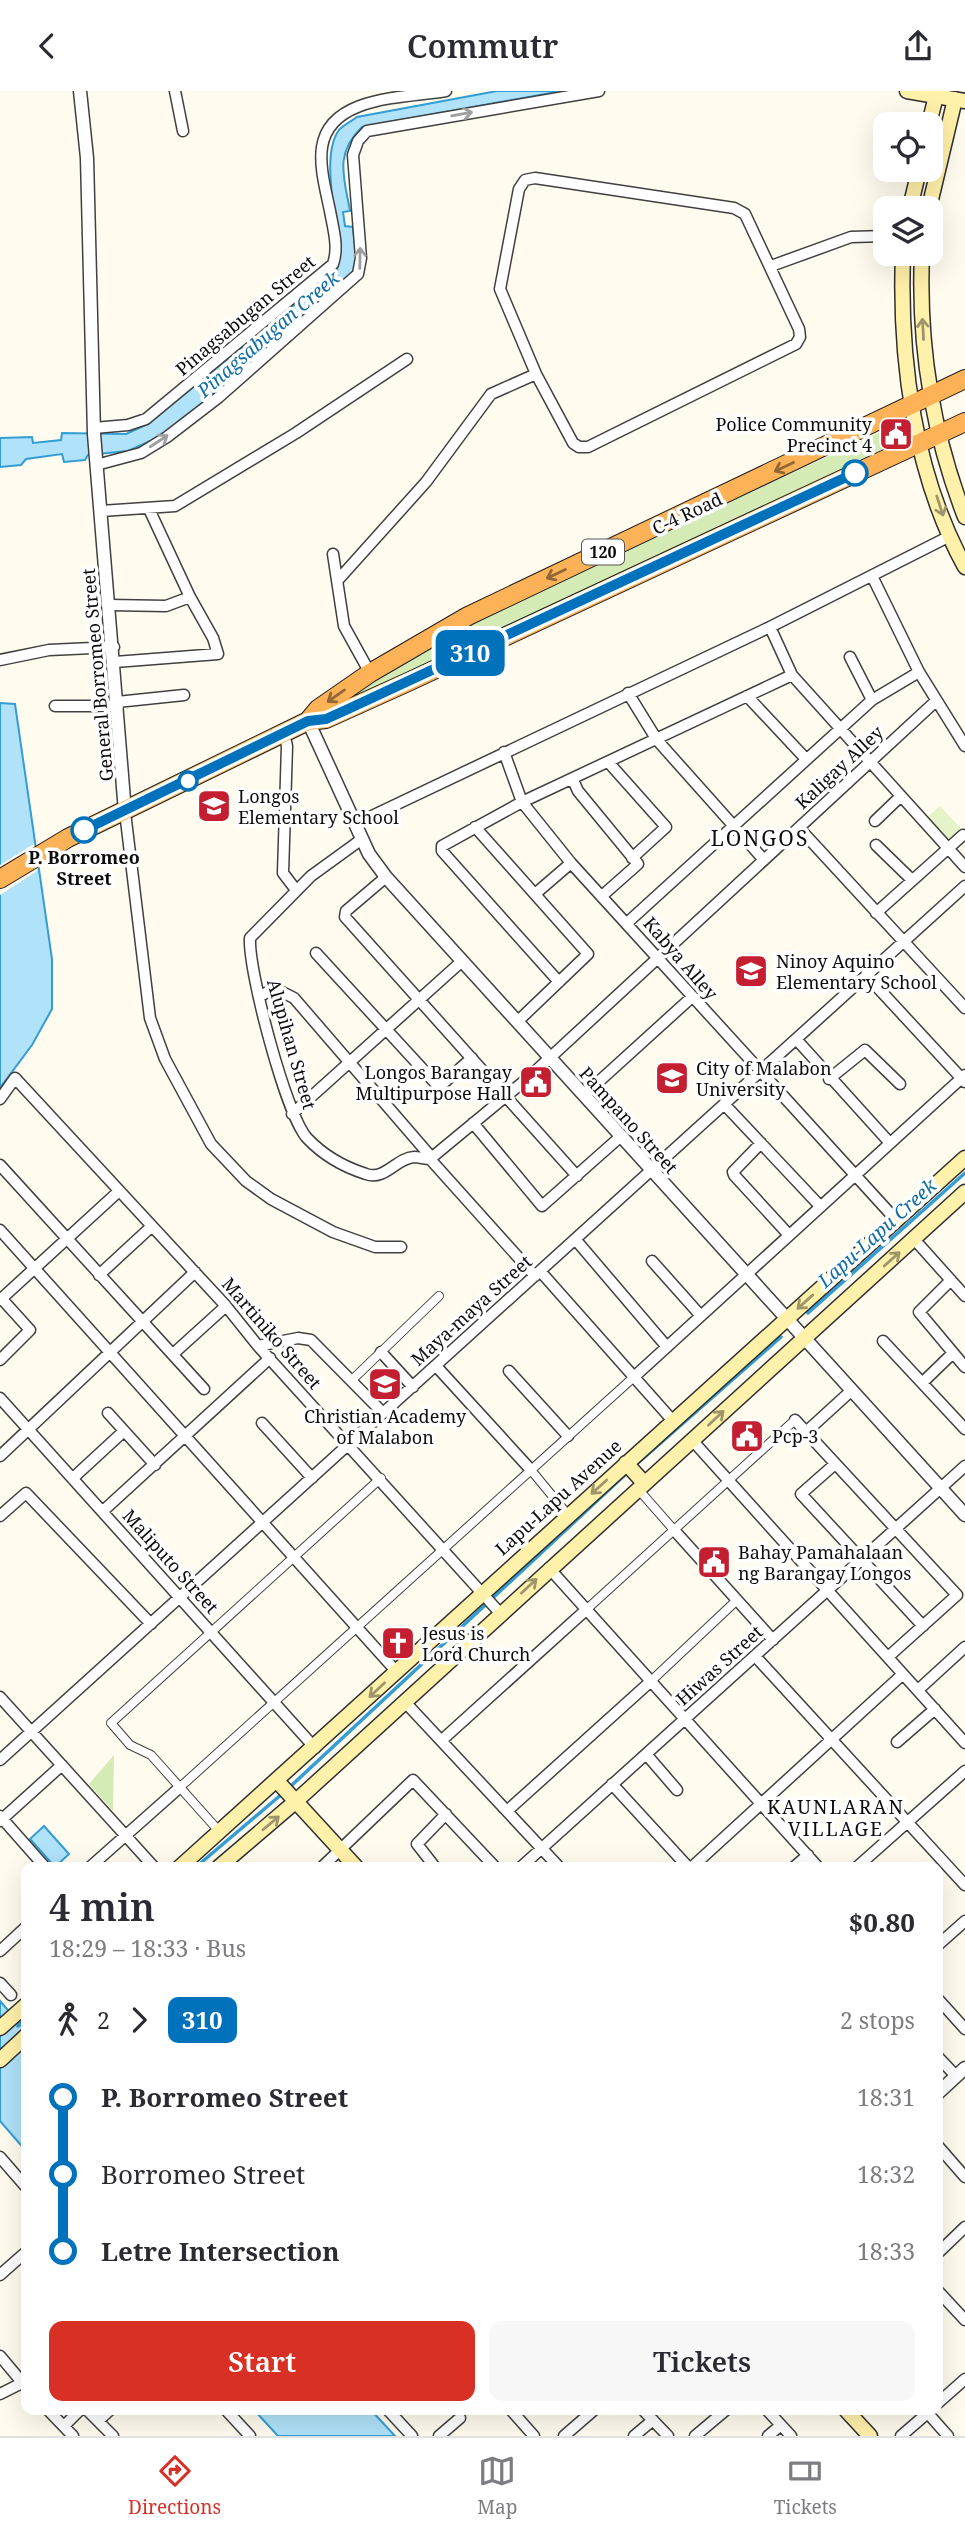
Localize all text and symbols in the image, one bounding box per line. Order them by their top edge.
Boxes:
text: Commutr [407,24,558,67]
icon: back [28,27,66,65]
icon: share [899,27,937,65]
one-way arrow [450,107,473,120]
map controls [873,112,943,266]
button: locate [873,112,943,182]
button: layers [873,196,943,266]
one-way arrow [353,247,367,270]
street label: Pinagsabugan Street [170,250,320,380]
water label: Pinagsabugan Creek [191,264,345,404]
one-way arrow [916,318,929,341]
place label: Police Community Precinct 4 [715,412,873,457]
public building icon: Police Community Precinct 4 [877,415,915,453]
one-way arrow [149,434,169,448]
unlabelled marker [842,460,868,486]
one-way arrow [774,461,795,475]
street label: C-4 Road [648,486,726,540]
one-way arrow [935,495,947,517]
road number: 120 [582,539,624,565]
street label: General Borromeo Street [76,568,118,782]
one-way arrow [546,568,567,582]
line badge: 310 [430,630,510,676]
text: 310 [450,636,490,669]
one-way arrow [327,689,346,703]
street label: Kaligay Alley [790,719,889,814]
unlabelled marker [178,771,198,791]
place label: Longos Elementary School [238,784,399,829]
school or university icon: Longos Elementary School [195,787,233,825]
marker: P. Borromeo Street [71,817,97,843]
district label: LONGOS [711,824,809,852]
place label: P. Borromeo Street [28,845,140,890]
street label: Kabya Alley [638,912,724,1005]
place label: Ninoy Aquino Elementary School [776,949,937,994]
school or university icon: Ninoy Aquino Elementary School [732,952,770,990]
street label: Alupihan Street [262,976,322,1112]
place label: City of Malabon University [696,1056,832,1101]
school or university icon: City of Malabon University [653,1059,691,1097]
place label: Longos Barangay Multipurpose Hall [356,1060,513,1105]
street label: Pampano Street [575,1061,683,1179]
public building icon: Longos Barangay Multipurpose Hall [517,1063,555,1101]
water label: Lapu-Lapu Creek [811,1172,943,1294]
street label: Maya-maya Street [406,1249,536,1371]
one-way arrow [883,1250,900,1267]
street label: Martiniko Street [217,1272,327,1394]
one-way arrow [796,1294,814,1310]
school or university icon: Christian Academy of Malabon [366,1365,404,1403]
place label: Christian Academy of Malabon [304,1404,467,1449]
one-way arrow [707,1410,725,1426]
public building icon: Pcp-3 [728,1417,766,1455]
place label: Pcp-3 [772,1424,818,1448]
street label: Lapu-Lapu Avenue [490,1434,626,1560]
one-way arrow [591,1478,608,1495]
street label: Maliputo Street [118,1504,224,1618]
place label: Bahay Pamahalaan ng Barangay Longos [738,1540,911,1585]
public building icon: Bahay Pamahalaan ng Barangay Longos [695,1543,733,1581]
one-way arrow [520,1578,537,1595]
street label: Hiwas Street [671,1620,767,1710]
place label: Jesus is Lord Church [421,1621,531,1666]
church icon: Jesus is Lord Church [379,1624,417,1662]
one-way arrow [369,1681,386,1698]
district label: KAUNLARAN VILLAGE [767,1794,905,1842]
one-way arrow [261,1815,279,1831]
text: 4 min [49,1880,155,1932]
text: $0.80 [849,1904,915,1940]
text: 18:29 – 18:33 · Bus [49,1932,246,1964]
icon: walk [49,2001,87,2039]
icon: forward [120,2001,158,2039]
text: 310 [182,2003,223,2036]
text: 2 [97,2004,110,2036]
text: 2 stops [840,2004,915,2036]
text: P. Borromeo Street [101,2079,348,2115]
text: 18:31 [857,2081,915,2113]
text: Borromeo Street [101,2156,305,2192]
text: 18:32 [857,2158,915,2190]
text: Letre Intersection [101,2233,339,2269]
text: 18:33 [857,2235,915,2267]
button: Start [49,2321,475,2401]
button: Tickets [489,2321,915,2401]
tab: Directions [128,2452,221,2520]
tab: Map [477,2452,517,2520]
tab: Tickets [774,2452,837,2520]

